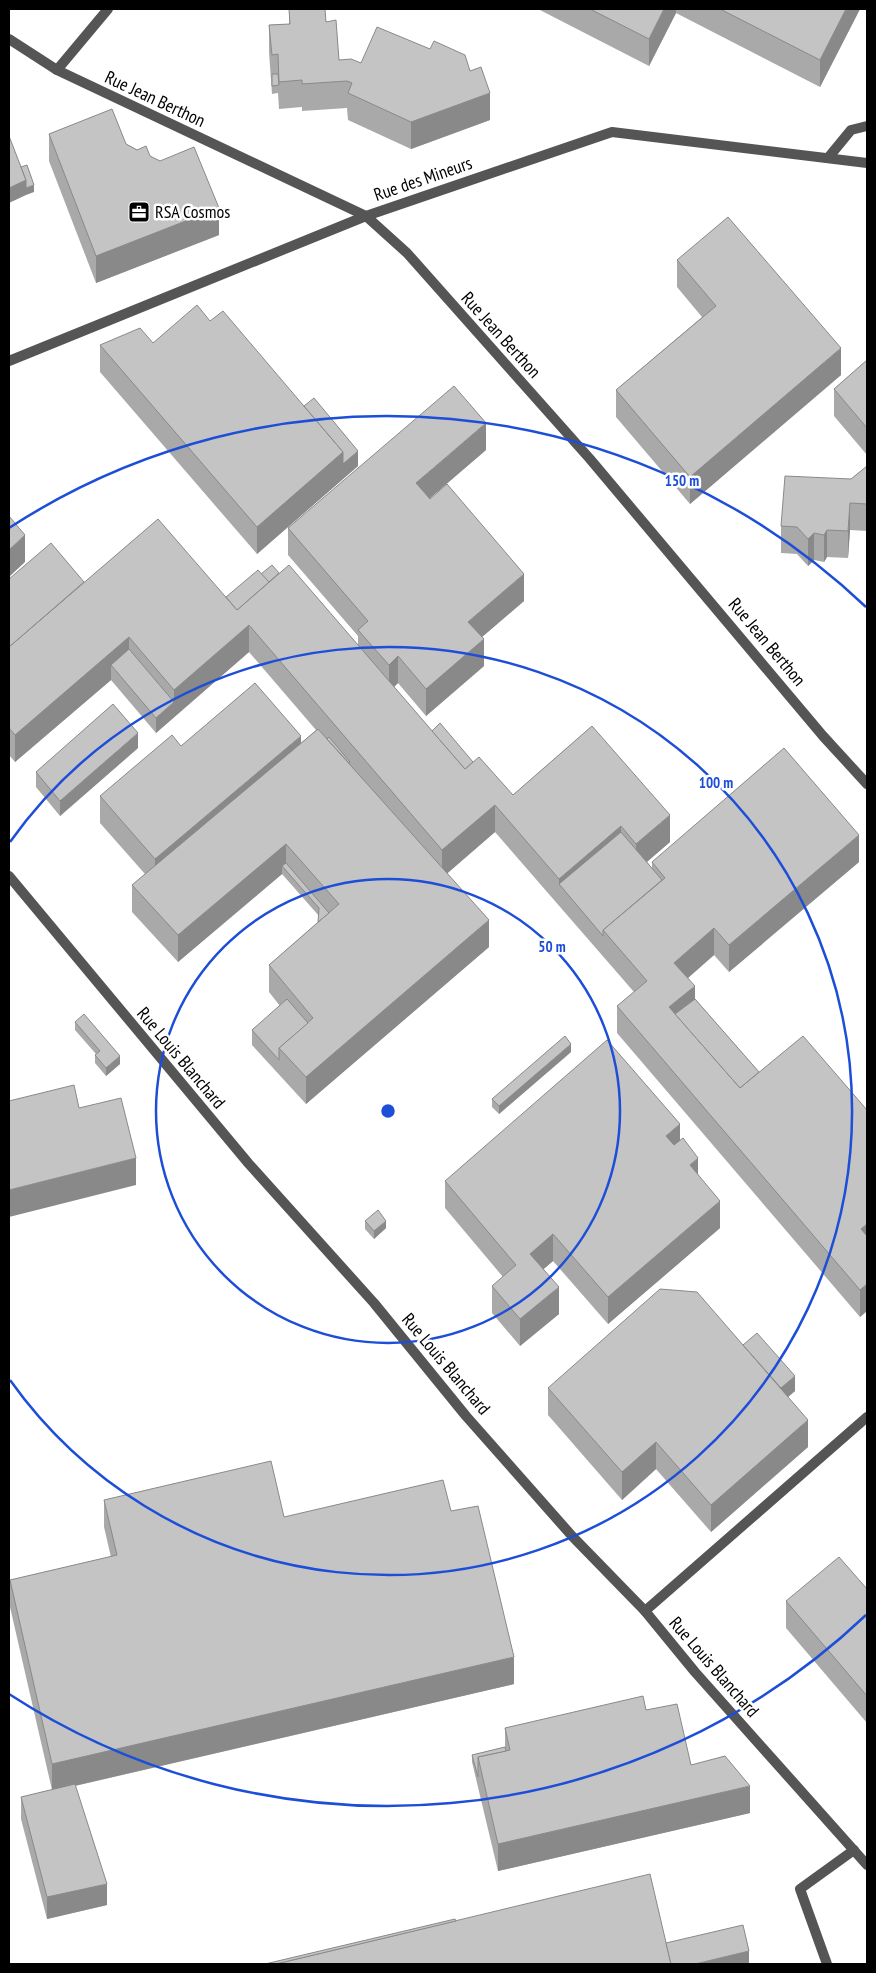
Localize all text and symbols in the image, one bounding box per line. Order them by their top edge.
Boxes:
street label: Rue Jean Berthon [101,65,209,132]
street label: Rue des Mineurs [371,151,475,206]
office icon: RSA Cosmos [127,200,151,224]
place label: RSA Cosmos [155,200,230,223]
street label: Rue Jean Berthon [457,287,546,383]
text: 150 m [665,471,699,490]
street label: Rue Jean Berthon [724,593,811,691]
text: 100 m [699,773,733,792]
text: 50 m [538,937,566,956]
street label: Rue Louis Blanchard [132,1002,231,1113]
centre of rings [379,1102,397,1120]
street label: Rue Louis Blanchard [397,1308,496,1419]
street label: Rue Louis Blanchard [664,1612,764,1722]

